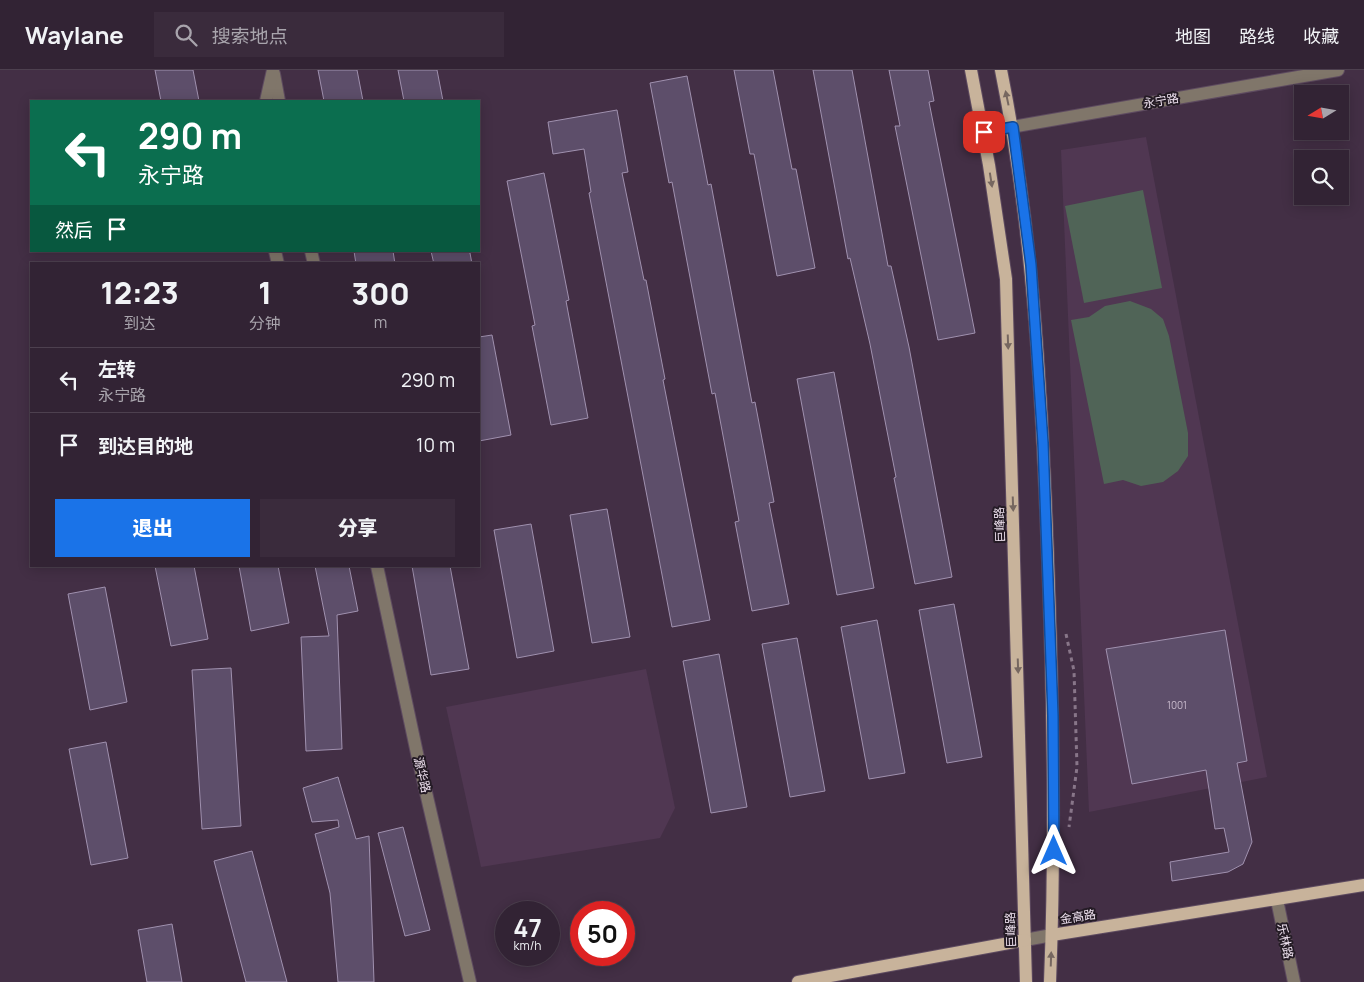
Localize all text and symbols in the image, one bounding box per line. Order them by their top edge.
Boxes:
search box [154,12,504,57]
text: Waylane [25,18,124,51]
icon: search [172,21,200,49]
text: 搜索地点 [212,23,288,49]
text: 地图 [1175,24,1211,48]
text: 路线 [1239,24,1275,48]
text: 收藏 [1303,24,1339,48]
north arrow [1294,85,1349,140]
map controls [1294,85,1349,205]
street label: 永宁路 [1142,89,1180,112]
one-way arrow [1003,91,1011,106]
pin [963,111,1005,153]
text: 290 m [138,112,242,160]
icon: arrive [970,118,998,146]
icon: left [55,120,120,185]
button: search [1294,150,1349,205]
text: 永宁路 [138,160,204,190]
one-way arrow [988,173,996,189]
icon: arrive [103,215,131,243]
text: 然后 [55,217,93,243]
text: 12:23 [100,272,179,313]
text: 1 [258,272,272,313]
text: 300 [351,273,410,314]
text: m [374,311,387,333]
text: 到达 [124,312,156,334]
text: 分钟 [249,312,281,334]
one-way arrow [1004,334,1012,350]
text: 左转 [98,356,136,382]
icon: left [55,366,83,394]
text: 290 m [401,367,455,393]
text: 永宁路 [98,384,146,406]
icon: arrive [55,431,83,459]
text: 10 m [416,432,455,458]
text: 到达目的地 [98,433,193,459]
one-way arrow [1009,496,1017,512]
button: 退出 [55,499,250,557]
button: 分享 [260,499,455,557]
street label: 巨峰路 [990,507,1009,543]
one-way arrow [1014,659,1022,675]
house number: 1001 [1167,698,1187,712]
street label: 源华路 [410,755,435,794]
position arrow [1027,824,1079,876]
speed limit sign: 50 [570,901,635,966]
street label: 金高路 [1059,905,1097,928]
text: 47 [513,910,542,945]
street label: 巨峰路 [1001,912,1020,948]
street label: 乐林路 [1273,922,1298,960]
text: km/h [514,937,541,954]
one-way arrow [1048,950,1056,966]

